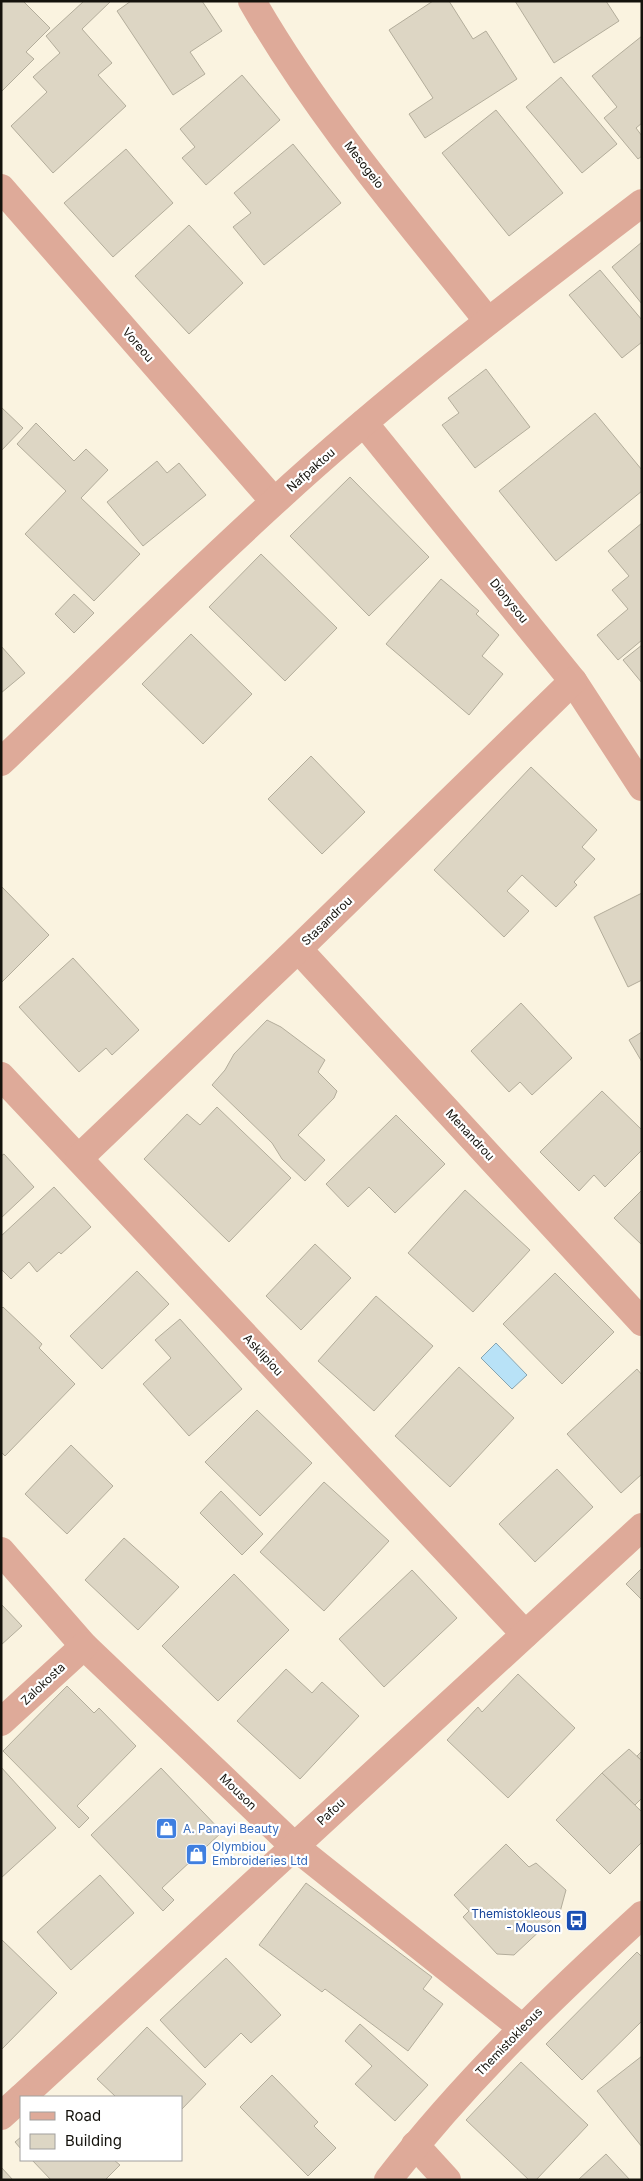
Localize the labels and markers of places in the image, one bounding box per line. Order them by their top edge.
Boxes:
shop icon: A. Panayi Beauty [155,1817,179,1841]
place label: A. Panayi Beauty [183,1821,279,1836]
place label: Olymbiou Embroideries Ltd [212,1839,308,1868]
shop icon: Olymbiou Embroideries Ltd [184,1842,208,1866]
place label: Themistokleous - Mouson [471,1906,561,1935]
bus stop icon: Themistokleous - Mouson [565,1909,589,1933]

